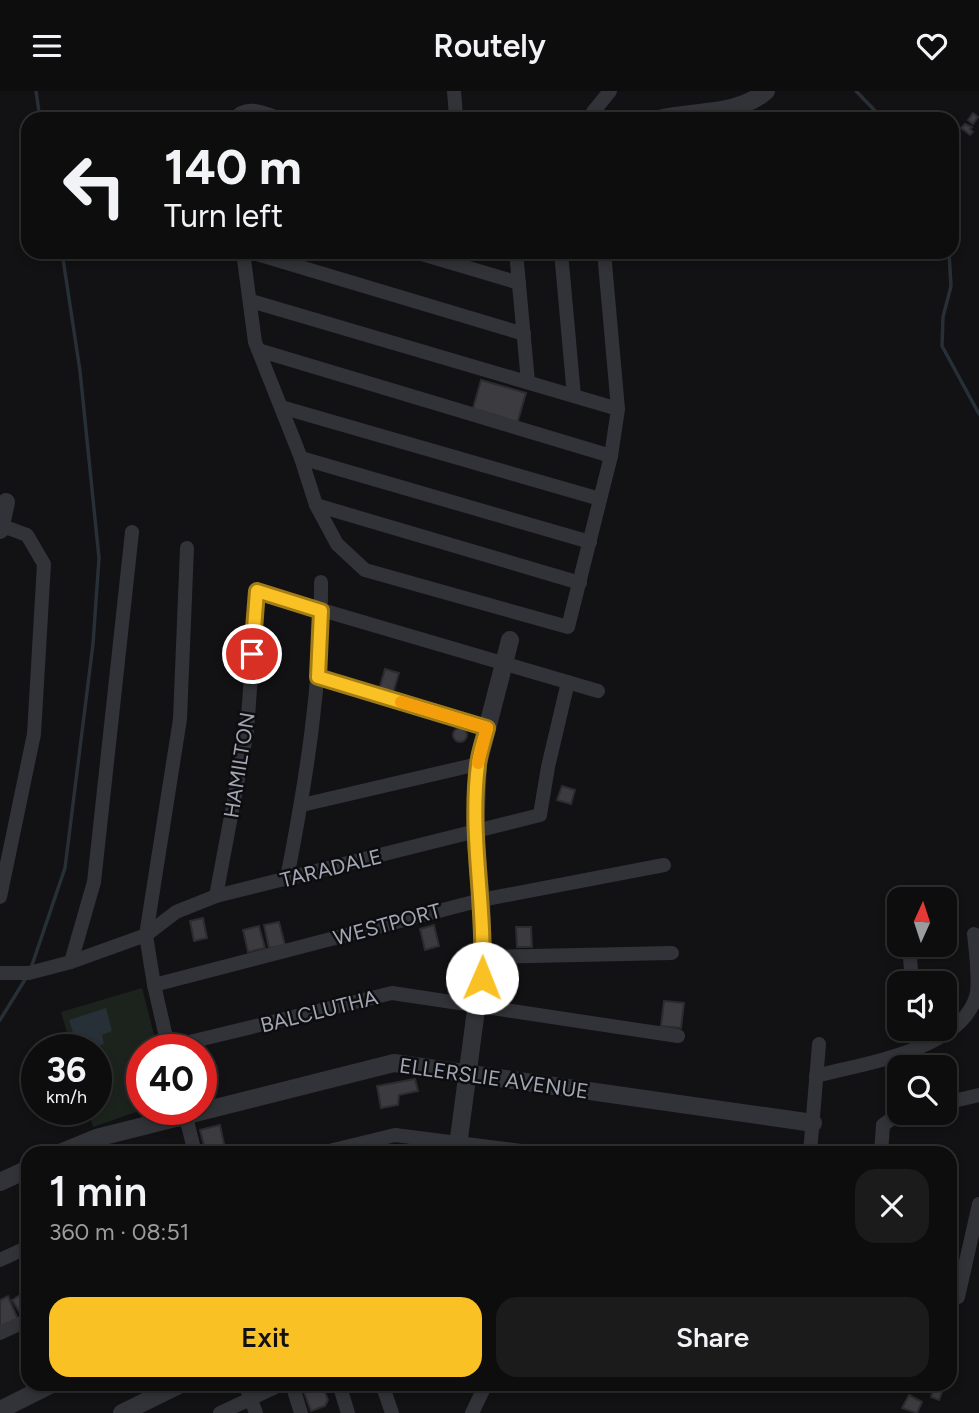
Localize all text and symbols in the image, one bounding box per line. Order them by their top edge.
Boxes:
icon: menu [28,27,66,65]
text: Routely [433,27,546,65]
icon: heart [913,27,951,65]
text: 140 m [164,137,302,196]
icon: left [49,140,140,231]
text: Turn left [164,197,283,235]
pin [222,624,282,684]
icon: arrive [233,635,271,673]
street label: HAMILTON [218,710,260,820]
street label: TARADALE [278,843,384,893]
north arrow [887,887,957,957]
map controls [887,887,957,1125]
street label: WESTPORT [331,898,444,950]
position arrow [445,941,519,1015]
button: sound [887,971,957,1041]
street label: BALCLUTHA [258,984,380,1038]
speed limit sign: 40 [126,1034,217,1125]
text: 36 [47,1049,86,1091]
street label: ELLERSLIE AVENUE [398,1052,590,1104]
button: search [887,1055,957,1125]
text: km/h [46,1086,87,1108]
text: 1 min [49,1166,147,1217]
button: close [855,1169,929,1243]
text: 360 m · 08:51 [49,1218,189,1246]
button: Exit [49,1297,482,1377]
button: Share [496,1297,929,1377]

